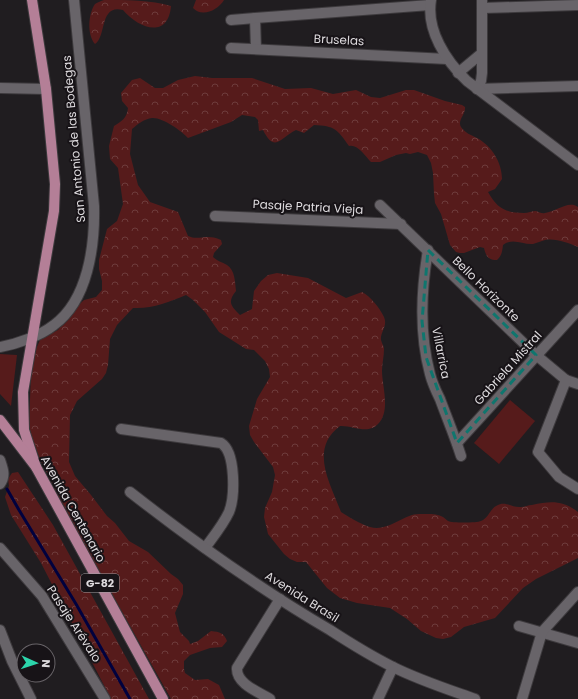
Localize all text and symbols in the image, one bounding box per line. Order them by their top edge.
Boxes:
street label: Bruselas [313,30,365,49]
street label: San Antonio de las Bodegas [58,55,89,223]
street label: Pasaje Patria Vieja [252,195,364,218]
street label: Bello Horizonte [449,252,524,325]
street label: Villarrica [428,326,455,380]
street label: Gabriela Mistral [470,327,545,408]
street label: Avenida Centenario [37,452,110,565]
street label: Avenida Brasil [262,567,343,626]
road number: G-82 [81,574,119,592]
street label: Pasaje Arévalo [43,582,106,666]
north arrow [16,643,56,683]
text: N [38,659,54,668]

